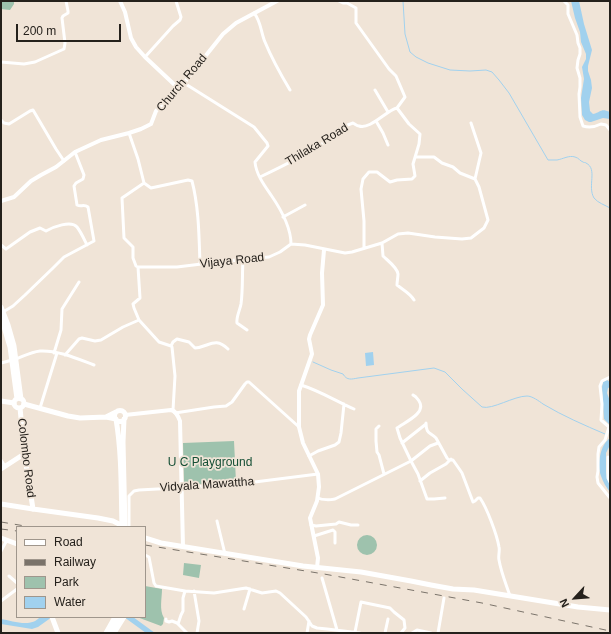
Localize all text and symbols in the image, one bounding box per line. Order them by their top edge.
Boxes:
scale bar [18,16,123,42]
text: 200 m [23,24,56,38]
street label: Church Road [154,51,210,115]
street label: Thilaka Road [283,121,351,169]
street label: Vijaya Road [199,250,265,272]
street label: Colombo Road [14,417,38,499]
park label: U C Playground [168,456,252,470]
street label: Vidyala Mawattha [159,475,255,495]
legend [16,526,146,618]
text: Road [54,535,83,549]
text: Railway [54,555,96,569]
text: Park [54,575,79,589]
north arrow [555,578,595,618]
text: Water [54,595,86,609]
text: N [557,597,571,609]

